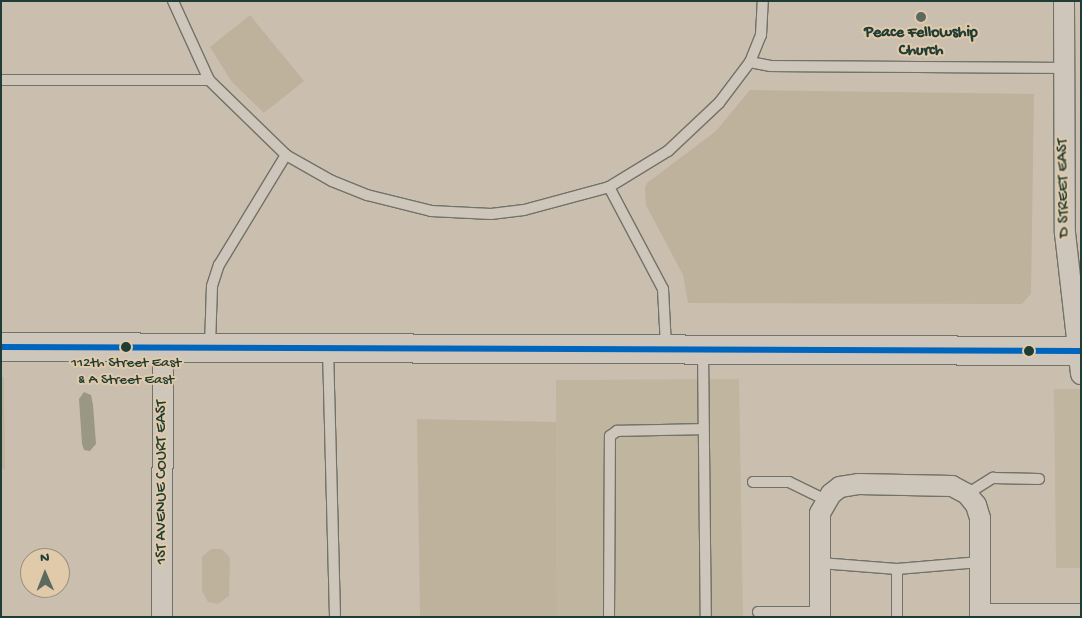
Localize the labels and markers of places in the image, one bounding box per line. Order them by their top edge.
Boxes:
marker: Peace Fellowship Church [915,11,927,23]
place label: Peace Fellowship Church [864,24,978,62]
marker: 112th Street East & A Street East [121,342,131,352]
unlabelled marker [1024,346,1034,356]
place label: 112th Street East & A Street East [71,354,181,389]

